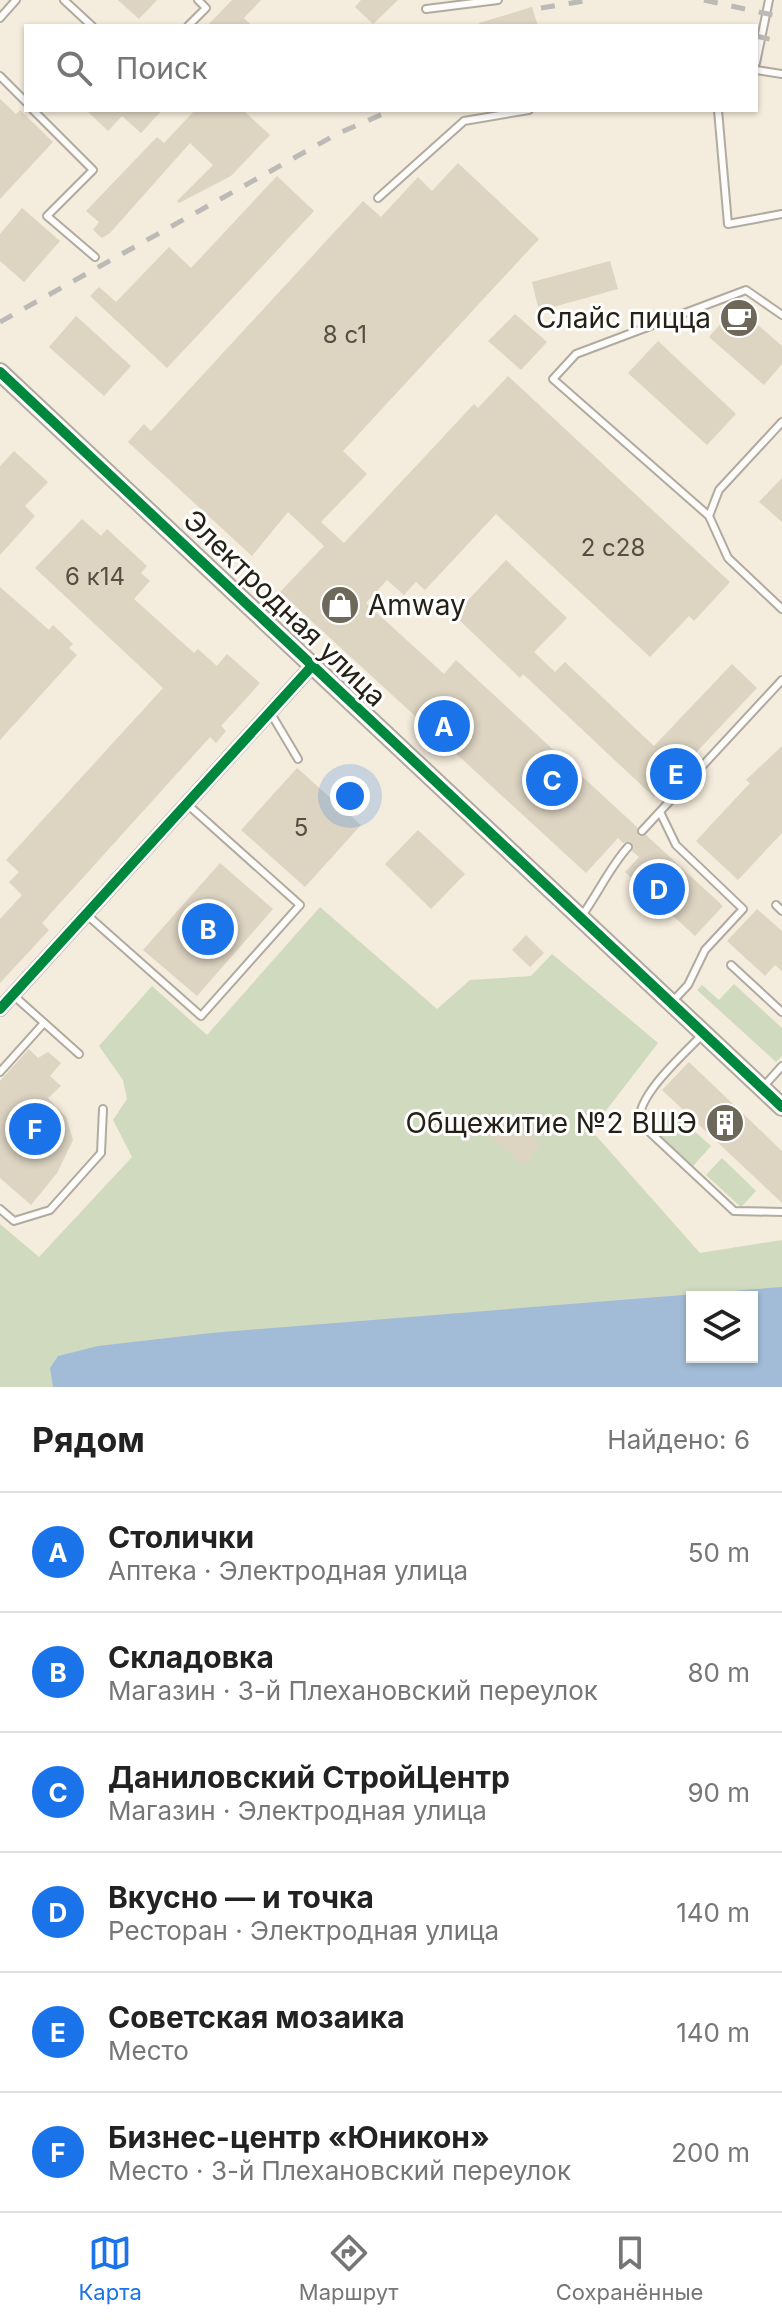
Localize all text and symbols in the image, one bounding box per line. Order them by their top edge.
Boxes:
search box [24,24,758,112]
icon: search [52,46,96,90]
text: Поиск [116,50,207,86]
cafe icon: Слайс пицца [718,297,760,339]
place label: Слайс пицца [536,301,711,335]
house number: 8 с1 [323,320,367,349]
street label: Электродная улица [177,503,393,713]
house number: 2 с28 [581,533,645,562]
house number: 6 к14 [65,562,125,591]
shop icon: Amway [319,584,361,626]
place label: Amway [368,588,466,622]
pin: A [418,696,470,756]
pin: E [650,744,702,804]
pin: C [526,750,578,810]
your location [330,776,370,816]
house number: 5 [294,813,308,842]
pin: D [633,859,685,919]
pin: B [182,899,234,959]
pin: F [9,1099,61,1159]
building icon: Общежитие №2 ВШЭ [704,1102,746,1144]
place label: Общежитие №2 ВШЭ [406,1106,697,1140]
map controls [686,1291,758,1363]
button: layers [686,1291,758,1363]
text: Рядом [32,1419,145,1460]
text: Найдено: 6 [607,1424,750,1455]
text: Столички [108,1519,254,1555]
text: A [48,1537,68,1568]
text: 50 m [688,1537,750,1568]
text: Аптека · Электродная улица [108,1555,468,1586]
text: Складовка [108,1639,274,1675]
text: B [49,1657,67,1688]
text: 80 m [687,1657,750,1688]
text: Магазин · 3-й Плехановский переулок [108,1675,598,1706]
text: Даниловский СтройЦентр [108,1759,510,1795]
text: C [48,1777,68,1808]
text: 90 m [687,1777,750,1808]
text: Магазин · Электродная улица [108,1795,487,1826]
text: Вкусно — и точка [108,1879,374,1915]
text: D [49,1897,67,1928]
text: 140 m [676,1897,750,1928]
text: Ресторан · Электродная улица [108,1915,499,1946]
text: Советская мозаика [108,1999,405,2035]
text: E [50,2017,66,2048]
text: 140 m [676,2017,750,2048]
text: Место [108,2035,189,2066]
text: Бизнес-центр «Юникон» [108,2119,490,2155]
text: F [50,2137,66,2168]
text: 200 m [671,2137,750,2168]
text: Место · 3-й Плехановский переулок [108,2155,571,2186]
tab: Карта [79,2231,142,2305]
tab: Маршрут [299,2231,399,2305]
tab: Сохранённые [556,2231,703,2305]

